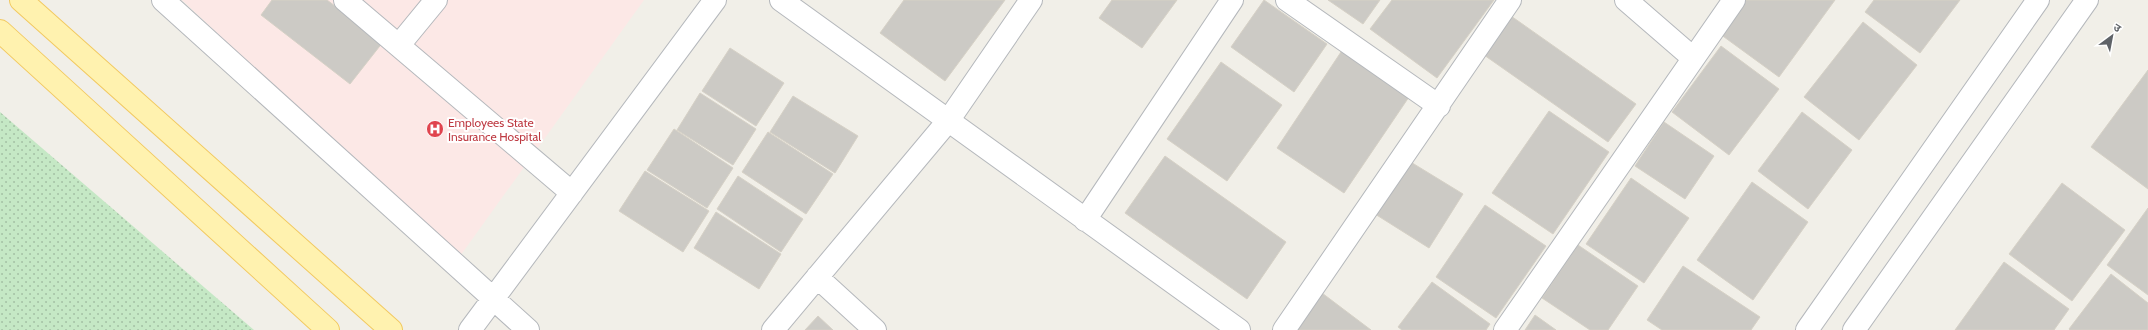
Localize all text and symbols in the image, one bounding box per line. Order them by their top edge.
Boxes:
north arrow [2092,16,2132,56]
text: उ [2111,20,2124,35]
place label: Employees State Insurance Hospital [448,115,541,144]
hospital icon: Employees State Insurance Hospital [425,119,445,139]

